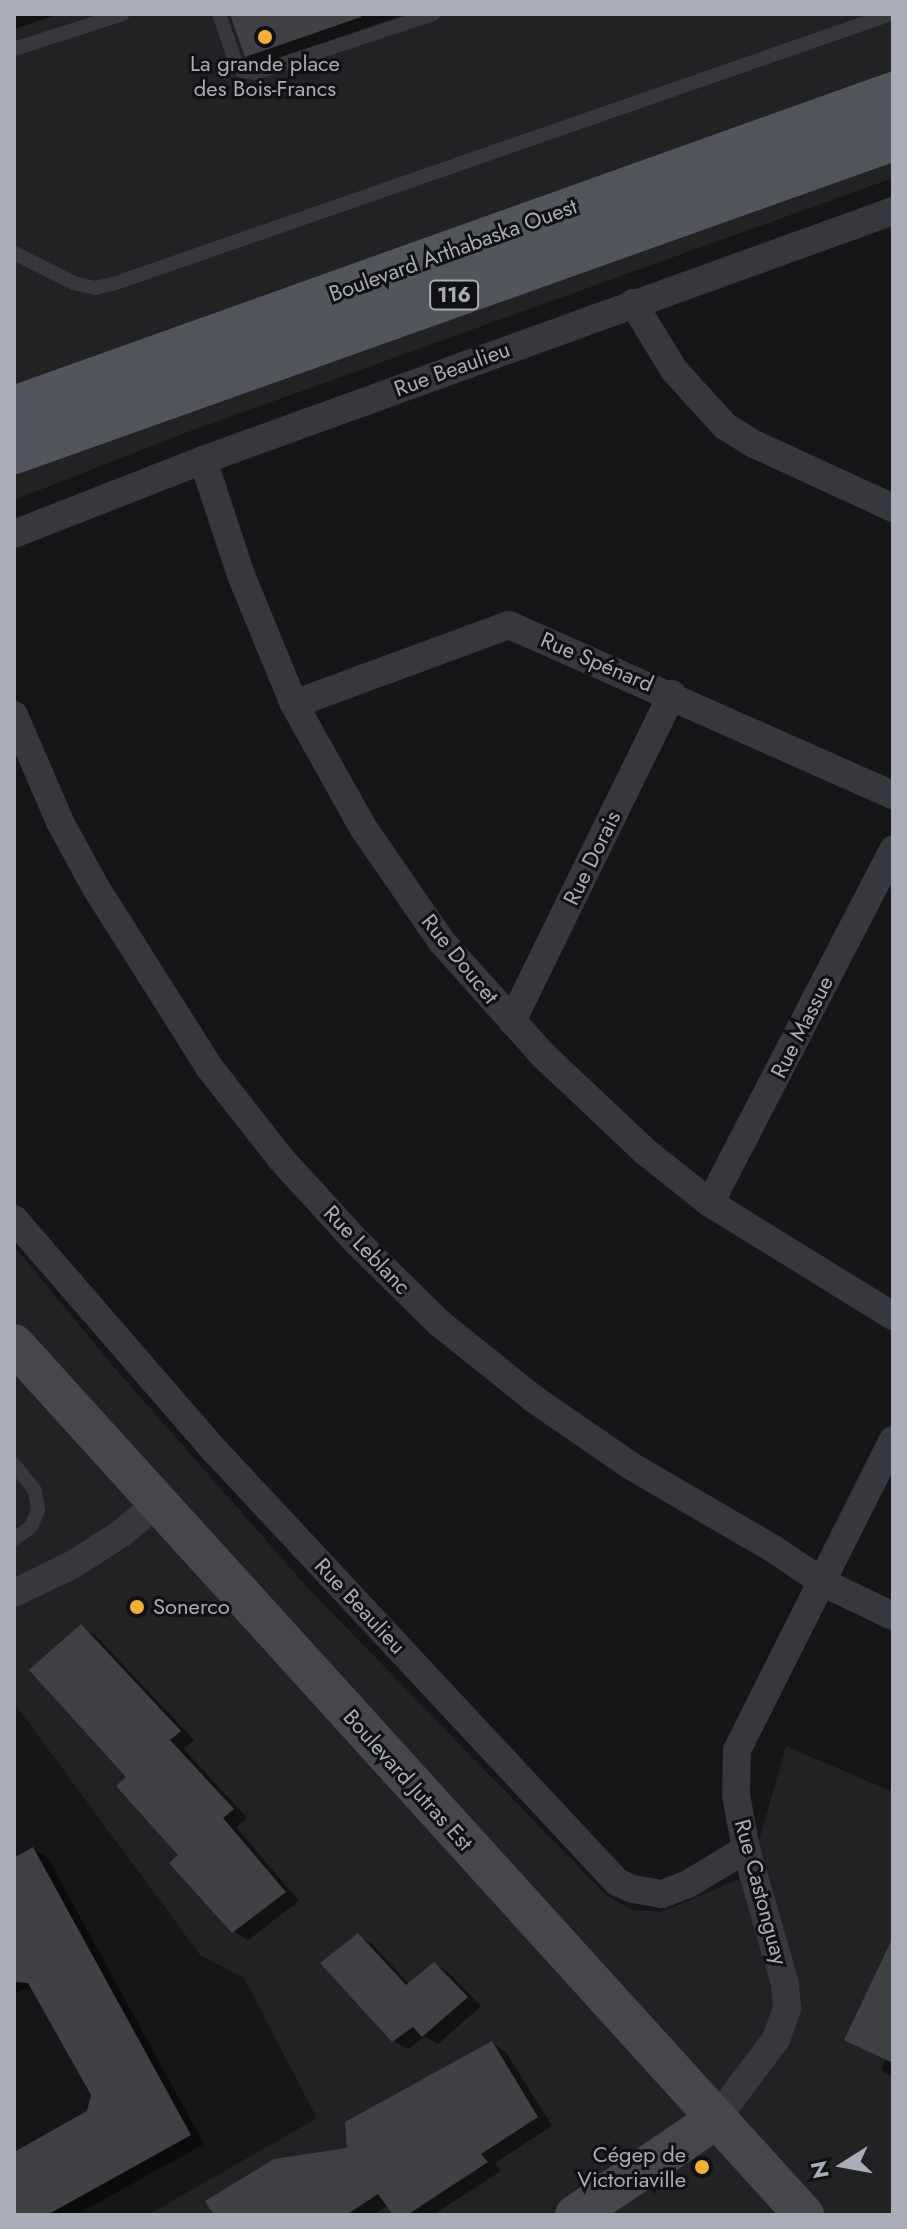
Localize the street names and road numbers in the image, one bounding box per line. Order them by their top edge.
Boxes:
street label: Boulevard Arthabaska Ouest [326,193,580,307]
road number: 116 [428,279,480,311]
street label: Rue Beaulieu [391,336,513,402]
street label: Rue Spénard [537,626,657,698]
street label: Rue Dorais [558,807,626,909]
street label: Rue Doucet [416,909,504,1009]
street label: Rue Massue [765,972,839,1082]
street label: Rue Leblanc [318,1200,416,1300]
street label: Rue Beaulieu [309,1553,411,1659]
street label: Boulevard Jutras Est [338,1704,478,1856]
street label: Rue Castonguay [729,1816,793,1968]

